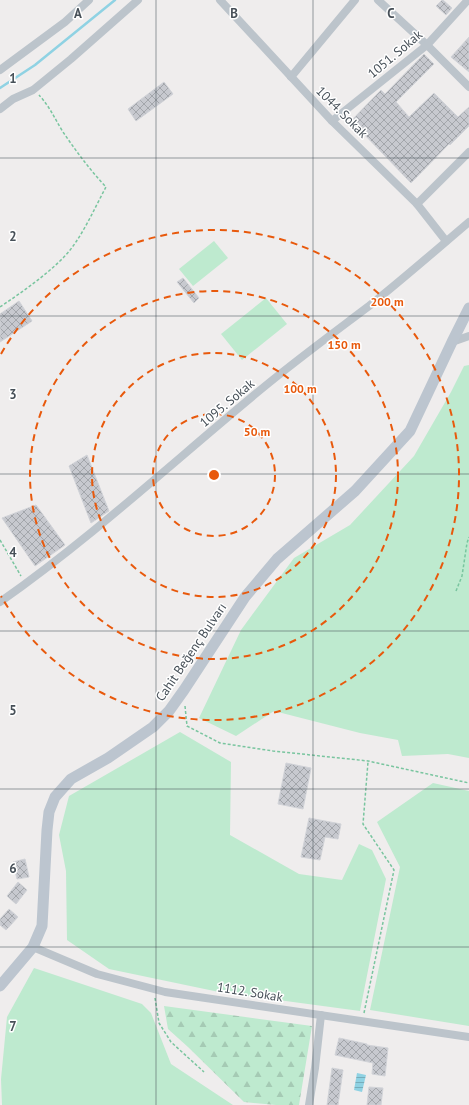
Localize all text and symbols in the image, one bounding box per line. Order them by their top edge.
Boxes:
text: A [74,5,82,22]
text: B [230,5,238,22]
text: C [387,5,395,22]
street label: 1051. Sokak [364,26,426,82]
text: 1 [9,70,17,87]
street label: 1044. Sokak [313,83,372,142]
text: 2 [9,228,17,245]
text: 200 m [370,294,404,309]
text: 150 m [327,337,361,352]
street label: 1095. Sokak [196,375,258,431]
text: 100 m [283,381,317,396]
text: 3 [9,386,17,403]
text: 50 m [244,424,270,439]
centre of rings [207,468,221,482]
text: 4 [9,544,17,561]
street label: Cahit Beğenç Bulvarı [152,600,230,704]
text: 5 [9,702,17,719]
text: 6 [9,860,17,877]
street label: 1112. Sokak [216,978,285,1006]
text: 7 [9,1018,17,1035]

